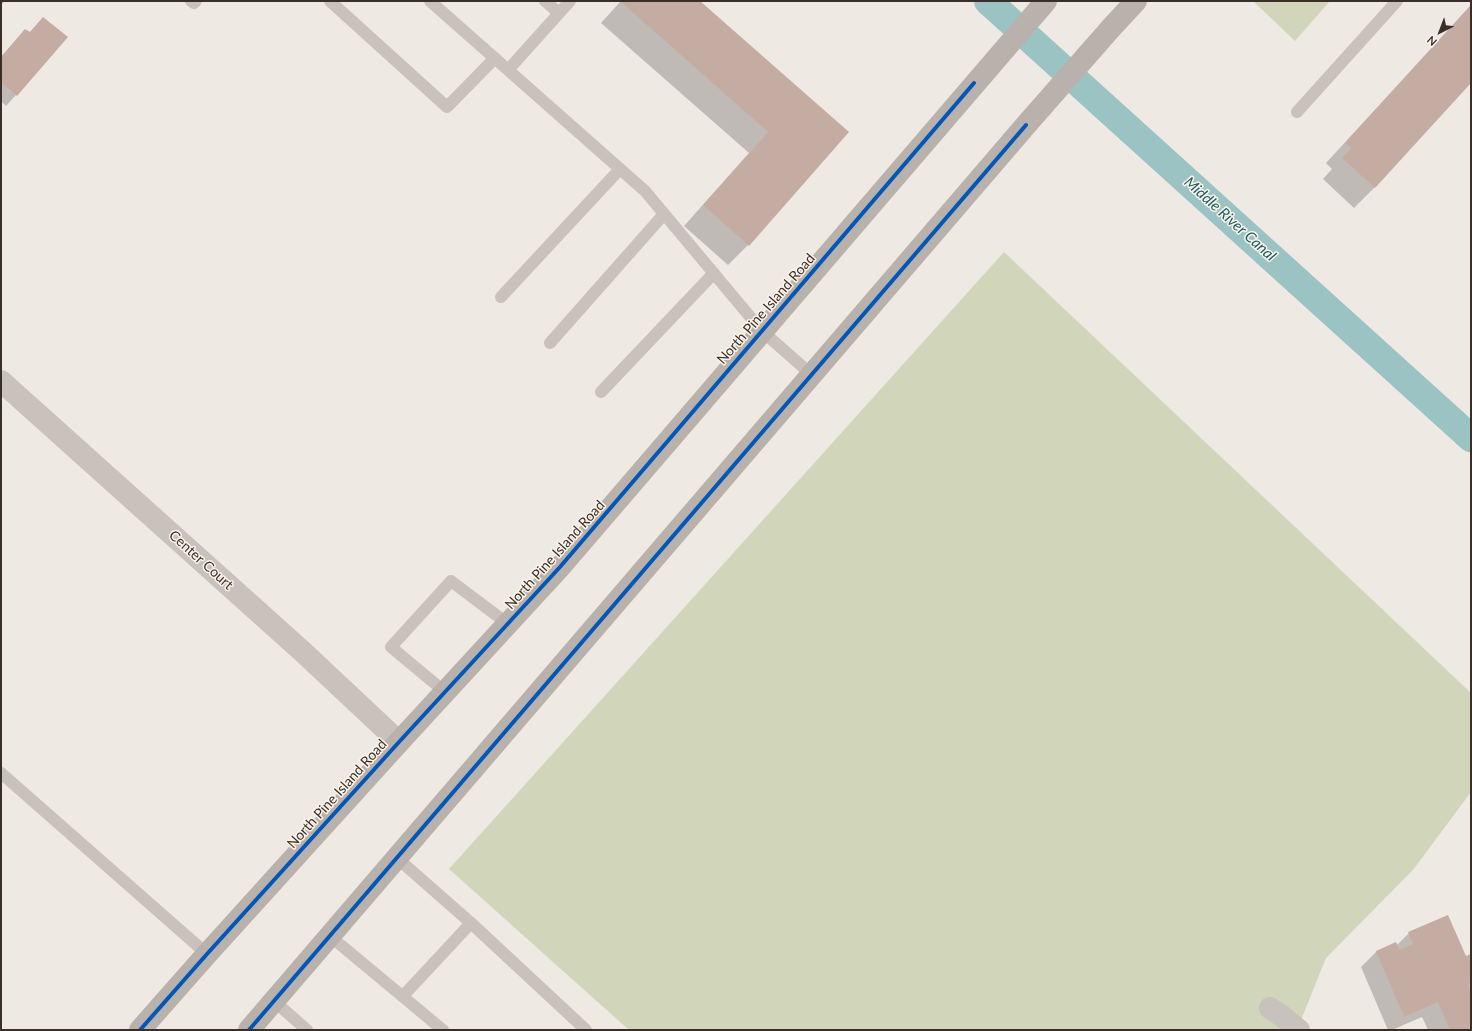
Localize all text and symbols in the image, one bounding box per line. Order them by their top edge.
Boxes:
north arrow [1420,12,1460,52]
text: N [1424,34,1439,49]
water label: Middle River Canal [1180,173,1280,265]
street label: North Pine Island Road [713,250,819,368]
street label: North Pine Island Road [502,497,608,613]
street label: Center Court [165,527,237,593]
street label: North Pine Island Road [284,736,390,852]

